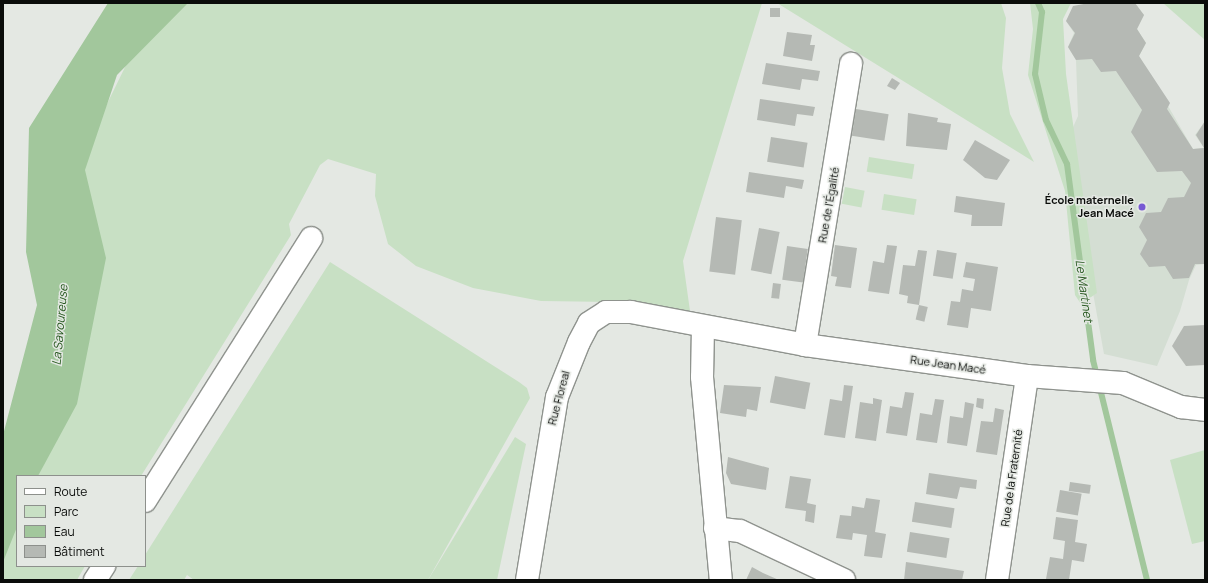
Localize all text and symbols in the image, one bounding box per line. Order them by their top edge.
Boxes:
street label: Rue de l'Égalité [816,166,842,244]
place label: École maternelle Jean Macé [1045,194,1134,220]
marker: École maternelle Jean Macé [1137,202,1147,212]
water label: Le Martinet [1072,259,1096,323]
water label: La Savoureuse [49,284,71,366]
street label: Rue Jean Macé [909,353,987,377]
street label: Rue Floreal [545,369,573,427]
street label: Rue de la Fraternité [999,429,1025,527]
legend [16,475,146,567]
text: Route [54,483,87,500]
text: Parc [54,503,78,520]
text: Eau [54,523,75,540]
text: Bâtiment [54,543,105,560]

